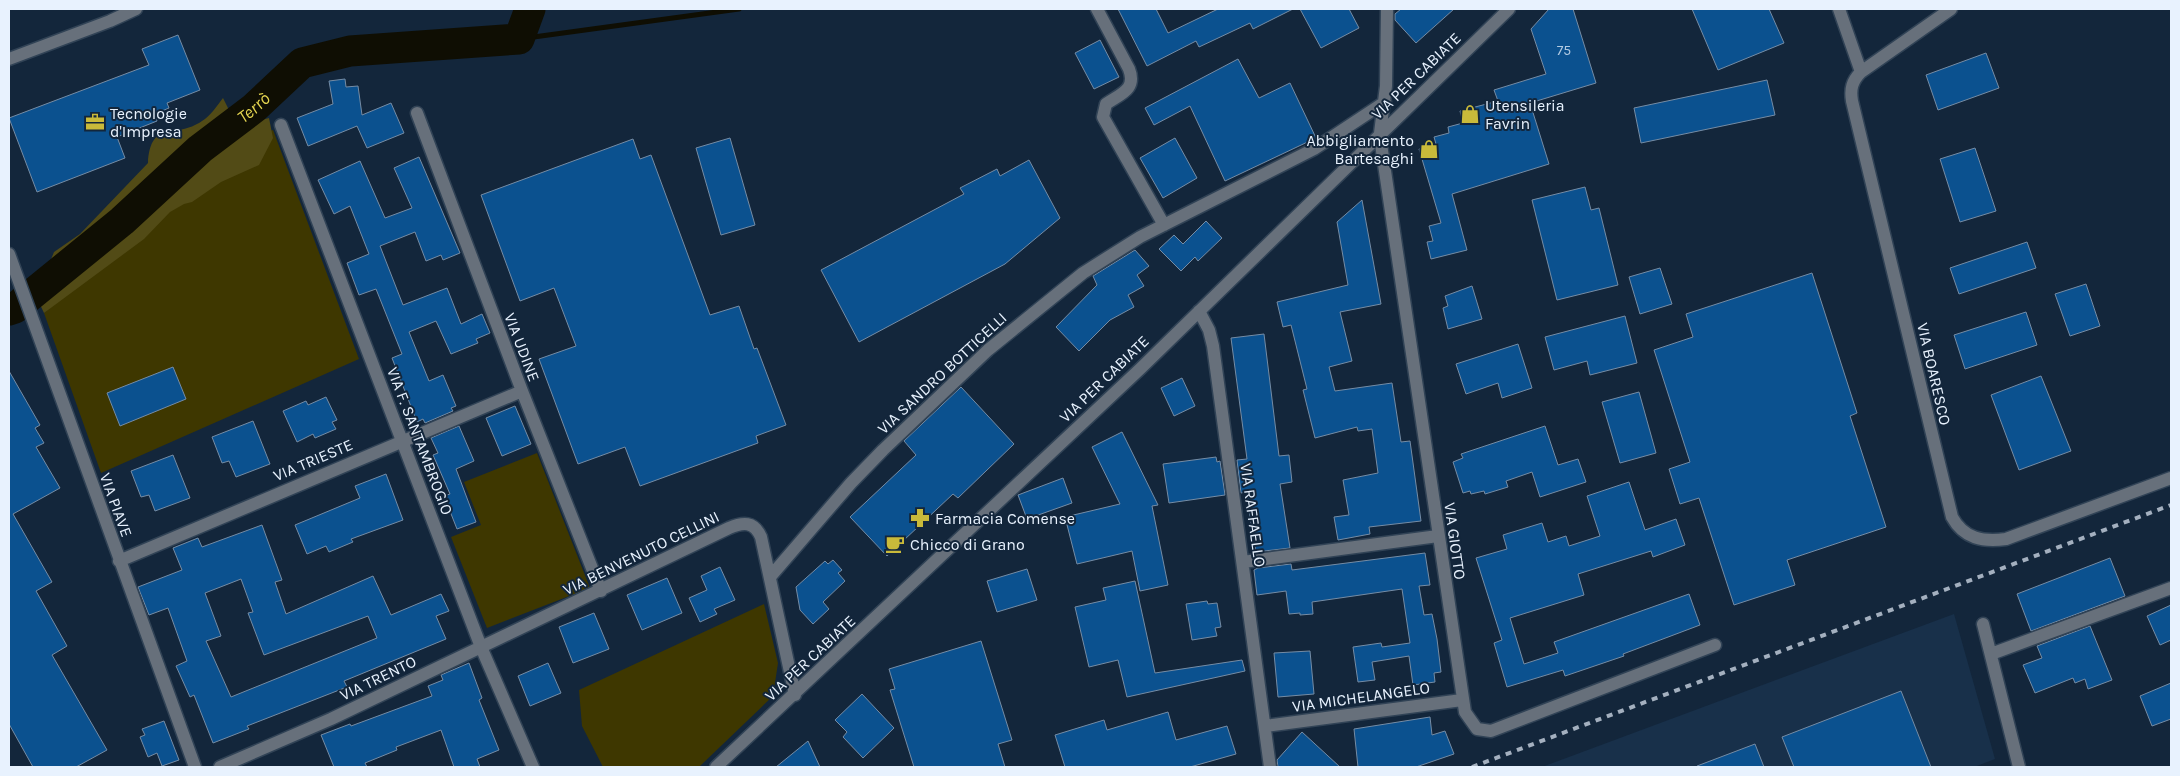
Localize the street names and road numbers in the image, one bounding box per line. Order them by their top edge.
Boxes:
street label: VIA PER CABIATE [1367,29,1465,123]
street label: VIA SANDRO BOTTICELLI [873,308,1011,438]
street label: VIA UDINE [500,310,544,384]
street label: VIA BOARESCO [1913,321,1955,427]
street label: VIA PER CABIATE [1055,332,1153,426]
street label: VIA F. SANTAMBROGIO [383,364,457,518]
street label: VIA TRIESTE [270,435,356,485]
street label: VIA RAFFAELLO [1236,462,1270,568]
street label: VIA PIAVE [96,470,136,540]
street label: VIA GIOTTO [1440,501,1470,581]
street label: VIA BENVENUTO CELLINI [560,507,722,599]
street label: VIA PER CABIATE [761,611,859,705]
street label: VIA TRENTO [337,651,419,705]
street label: VIA MICHELANGELO [1291,678,1431,716]

